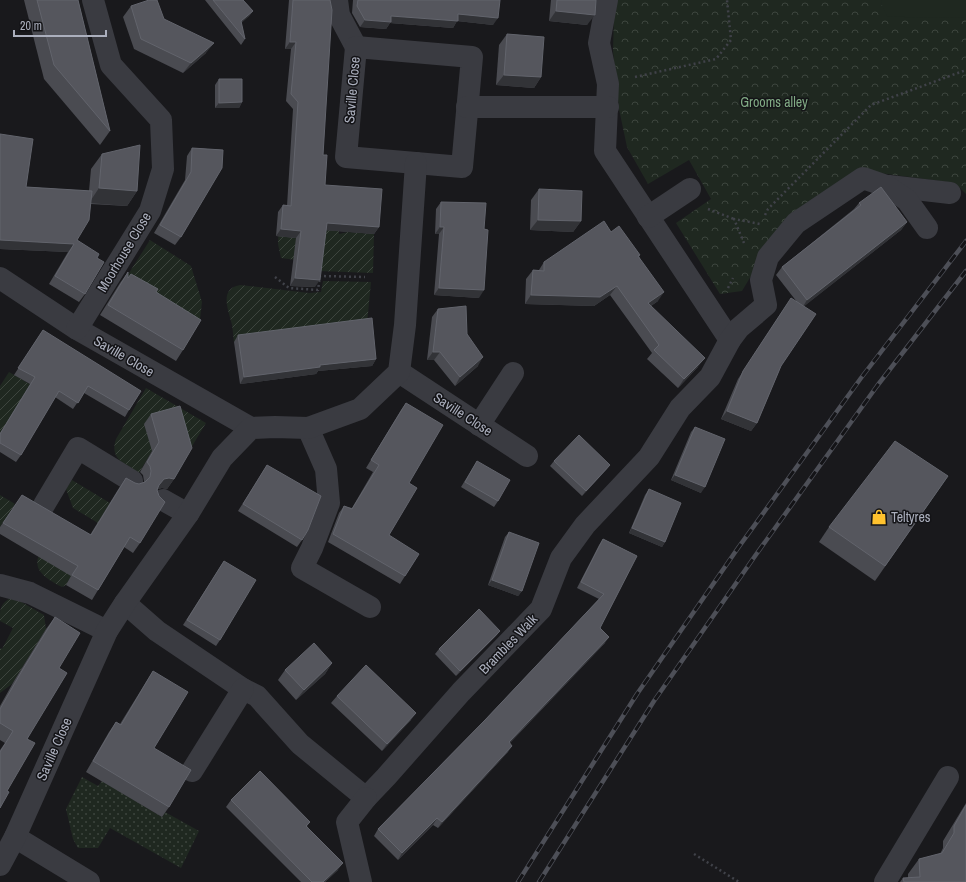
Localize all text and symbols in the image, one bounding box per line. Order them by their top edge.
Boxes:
scale bar [14,12,106,38]
text: 20 m [20,18,42,34]
street label: Saville Close [340,56,364,124]
park label: Grooms alley [740,93,808,111]
street label: Moorhouse Close [93,209,155,295]
street label: Saville Close [90,331,158,381]
street label: Saville Close [430,388,496,440]
shop icon: Teltyres [870,508,888,526]
place label: Teltyres [891,508,931,526]
street label: Brambles Walk [475,610,541,678]
street label: Saville Close [32,715,76,783]

